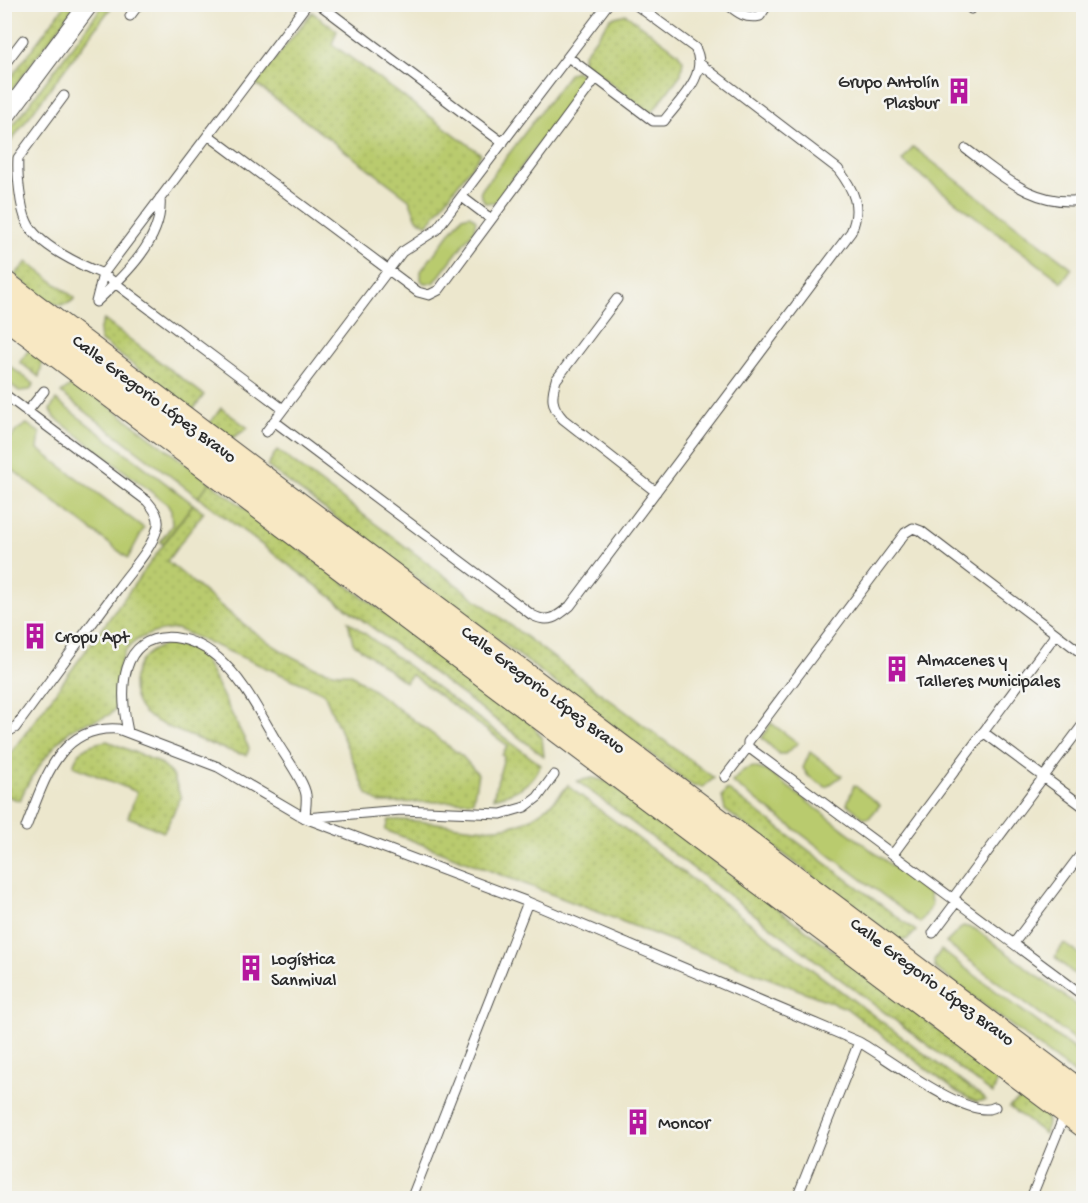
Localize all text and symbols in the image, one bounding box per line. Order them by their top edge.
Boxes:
place label: Grupo Antolín Plasbur [838,73,941,115]
building icon: Grupo Antolín Plasbur [944,76,974,106]
street label: Calle Gregorio López Bravo [67,331,240,469]
building icon: Cropu Apt [20,621,50,651]
street label: Calle Gregorio López Bravo [456,622,629,760]
place label: Cropu Apt [55,628,131,649]
place label: Almacenes y Talleres Municipales [916,651,1061,693]
building icon: Almacenes y Talleres Municipales [882,654,912,684]
street label: Calle Gregorio López Bravo [845,914,1018,1052]
place label: Logística Sanmival [271,950,337,992]
building icon: Logística Sanmival [236,953,266,983]
building icon: Moncor [623,1107,653,1137]
place label: Moncor [658,1114,712,1135]

